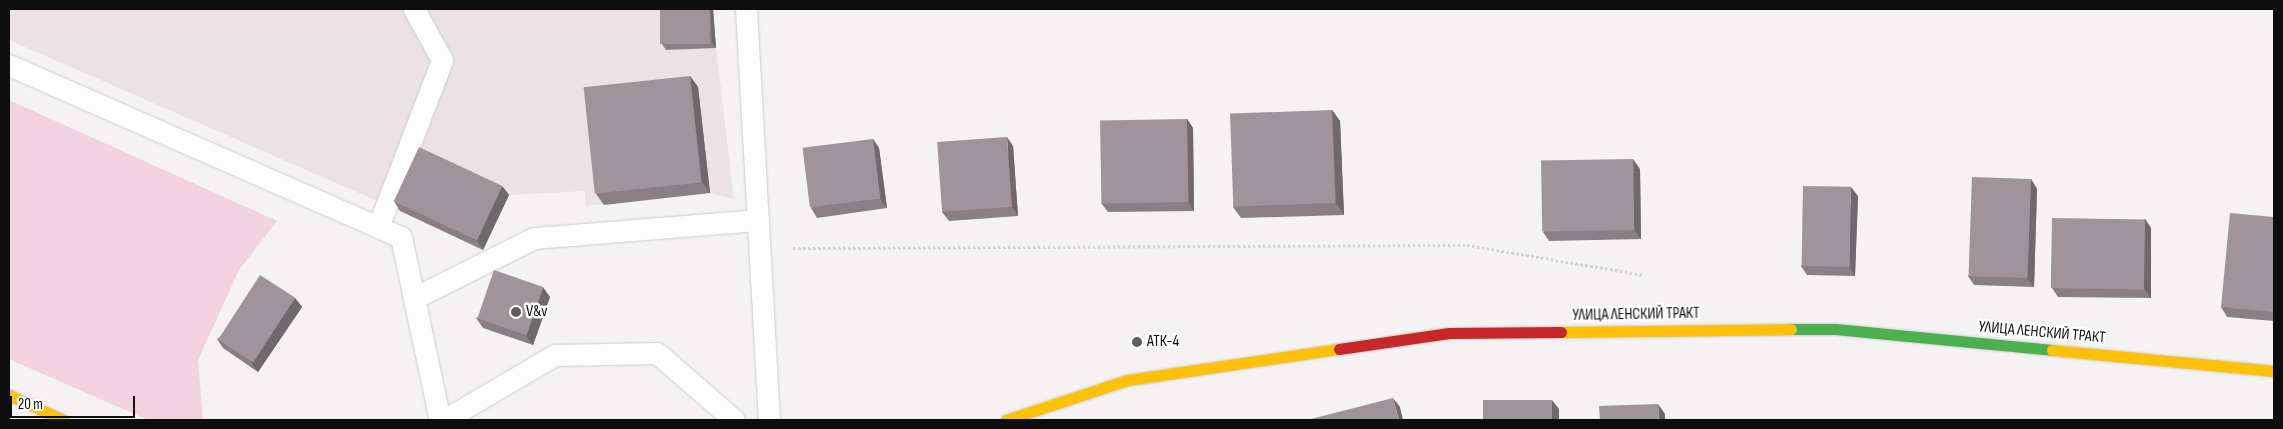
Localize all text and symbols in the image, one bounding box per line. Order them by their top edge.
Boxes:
place label: V&v [526,302,547,322]
street label: УЛИЦА ЛЕНСКИЙ ТРАКТ [1572,304,1700,326]
marker: V&v [510,306,522,318]
street label: УЛИЦА ЛЕНСКИЙ ТРАКТ [1978,318,2106,348]
place label: АТК-4 [1147,332,1179,352]
marker: АТК-4 [1131,336,1143,348]
scale bar [12,386,138,418]
text: 20 m [18,395,43,414]

